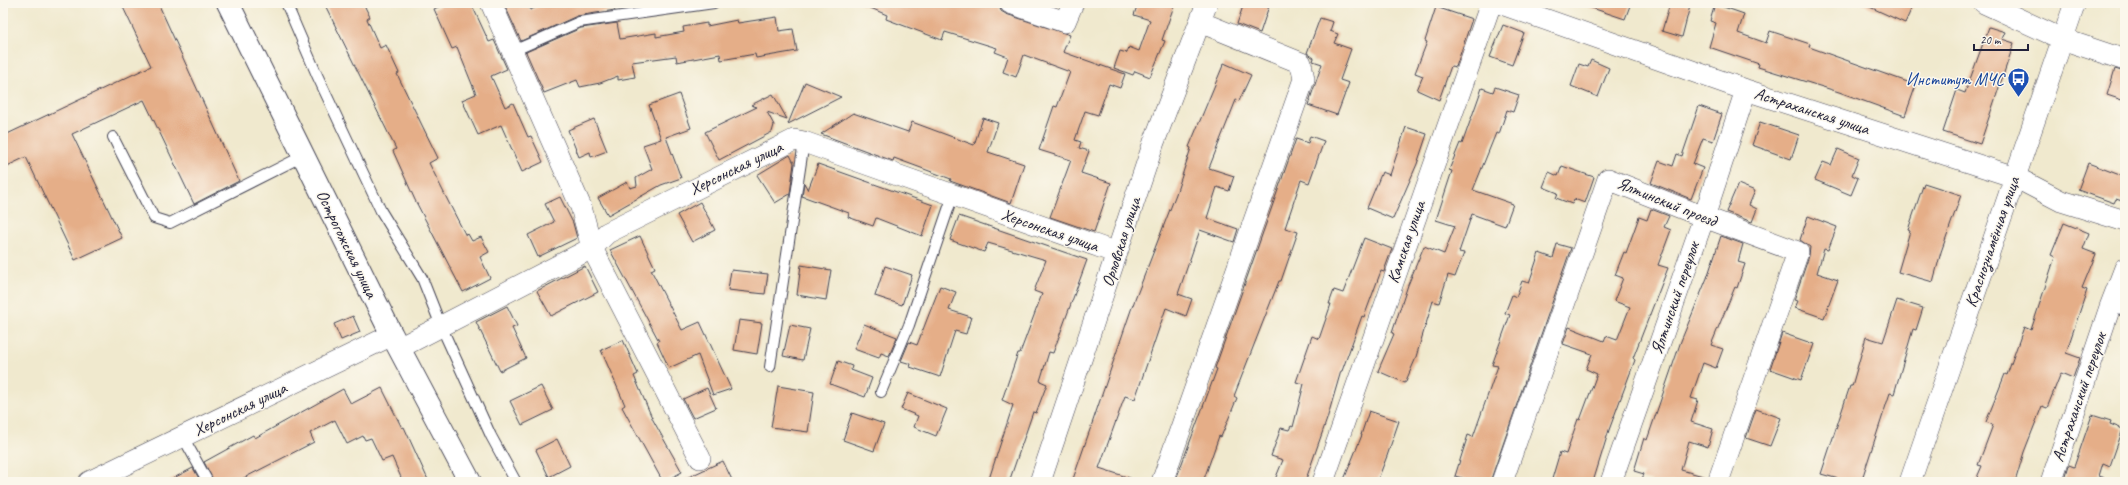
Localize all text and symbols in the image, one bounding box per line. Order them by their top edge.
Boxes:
scale bar [1974,26,2028,52]
text: 20 m [1980,32,2002,48]
bus stop icon: Институт МЧС [2006,66,2032,99]
place label: Институт МЧС [1906,69,2006,90]
street label: Астраханская улица [1752,83,1873,140]
street label: Херсонская улица [686,136,787,200]
street label: Ялтинский проезд [1614,173,1722,232]
street label: Краснознамённая улица [1960,173,2025,310]
street label: Острогожская улица [312,186,383,303]
street label: Орловская улица [1097,193,1146,289]
street label: Камская улица [1382,196,1431,286]
street label: Херсонская улица [999,204,1103,257]
street label: Ялтинский переулок [1646,238,1705,357]
street label: Астраханский переулок [2047,328,2112,464]
street label: Херсонская улица [190,377,291,441]

